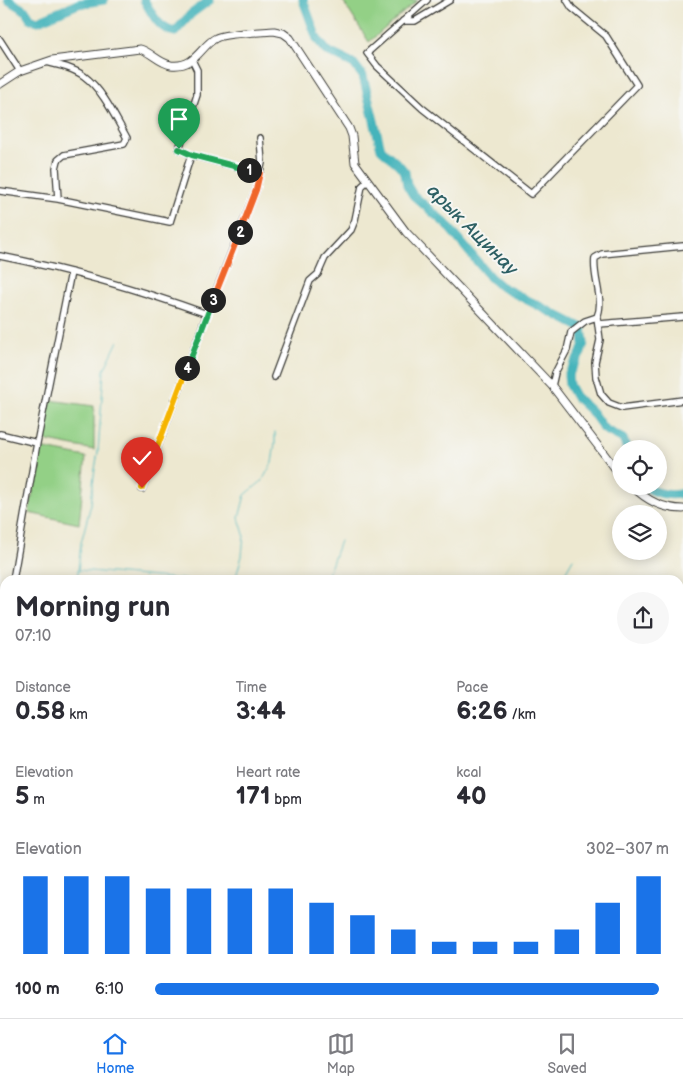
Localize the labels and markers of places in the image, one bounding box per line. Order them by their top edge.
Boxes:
pin [158,98,200,149]
pin: 1 [236,158,262,182]
pin: 2 [228,220,252,244]
pin: 3 [200,288,226,312]
pin: 4 [174,356,200,380]
pin [121,437,163,488]

